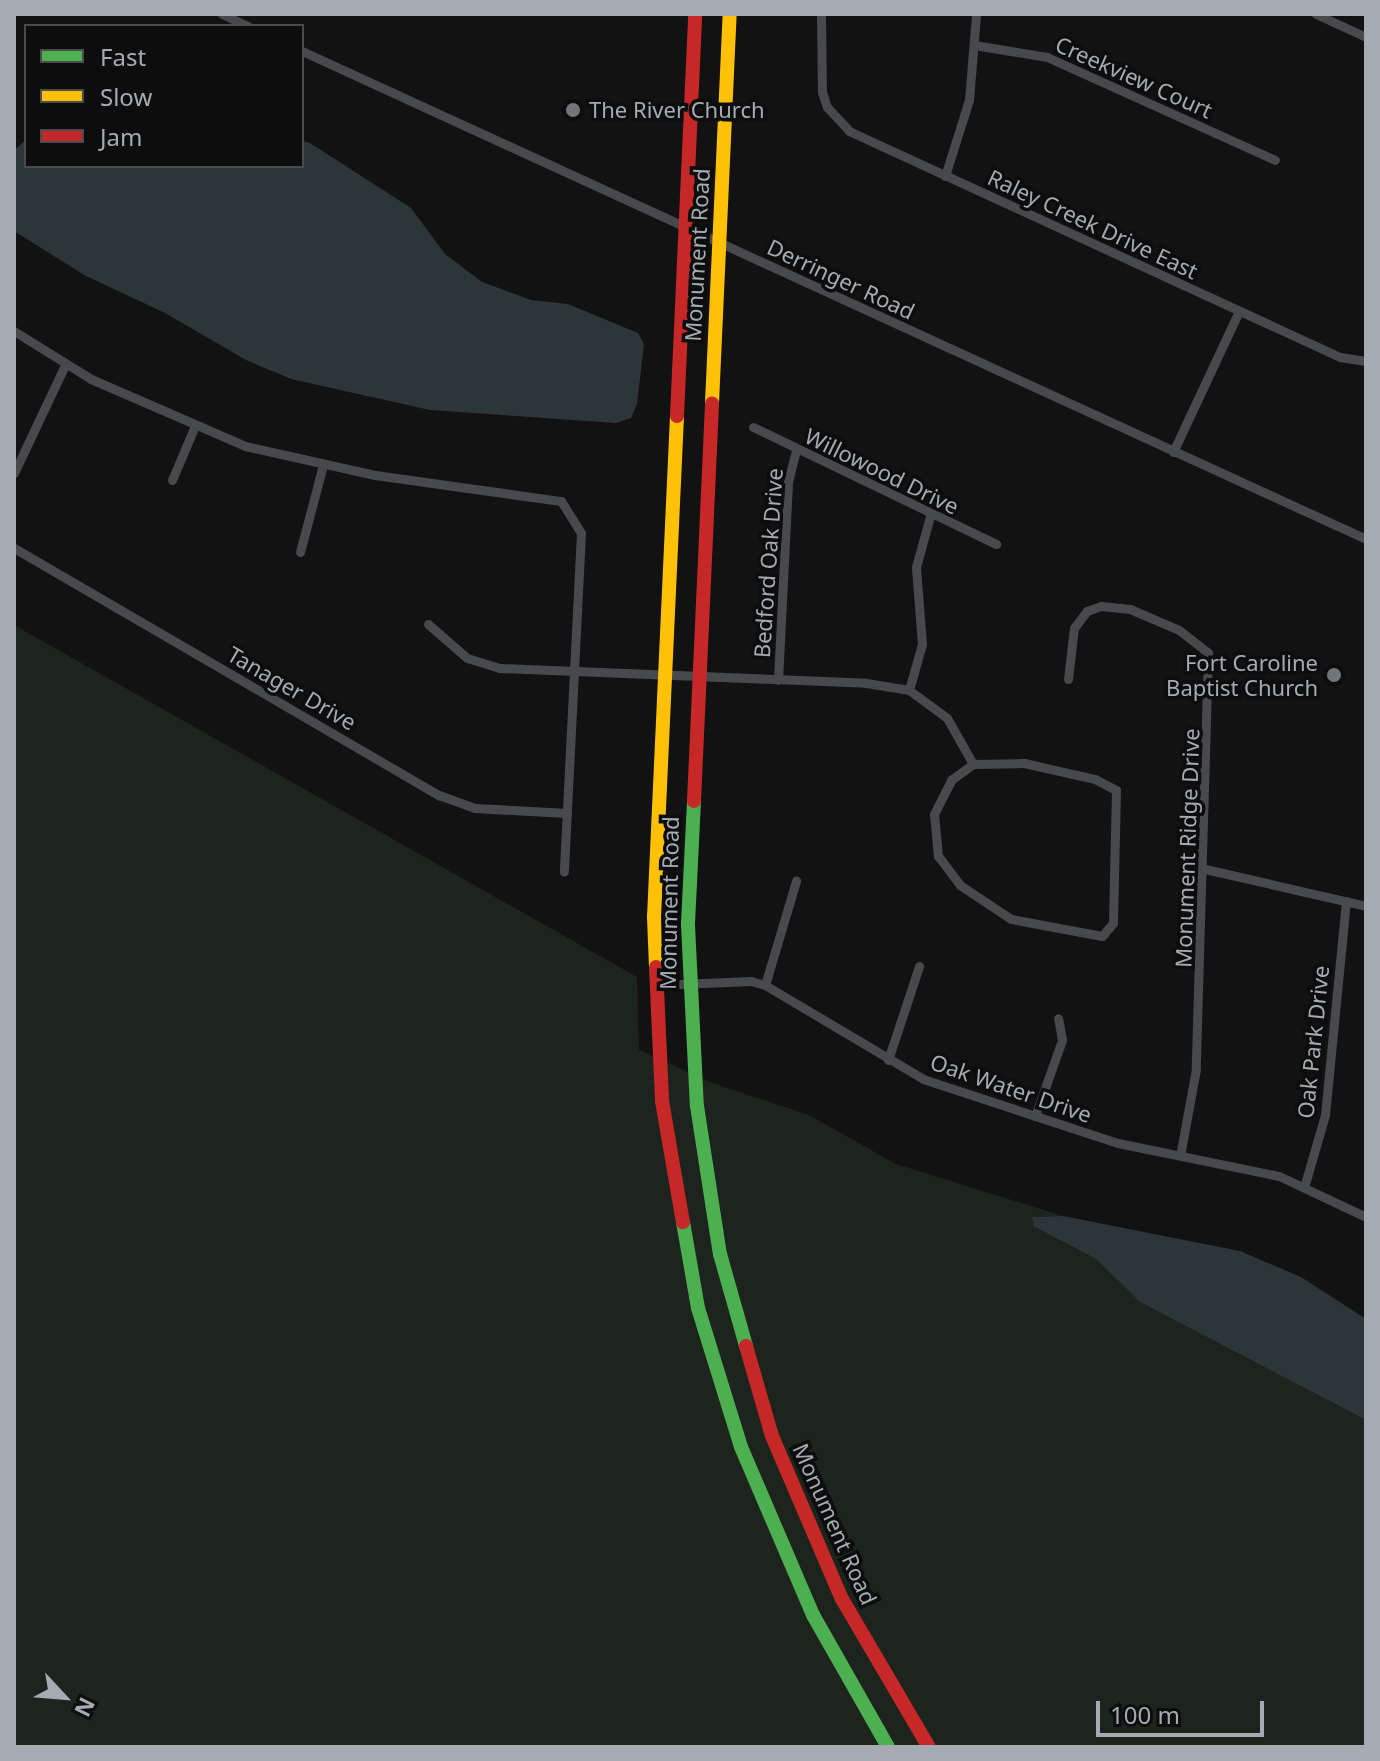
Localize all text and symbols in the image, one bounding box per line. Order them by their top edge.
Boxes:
legend [24,24,304,168]
street label: Creekview Court [1052,31,1216,123]
text: Fast [100,40,146,73]
text: Slow [100,80,152,113]
place label: The River Church [589,97,765,123]
marker: The River Church [564,101,582,119]
text: Jam [100,120,142,153]
street label: Raley Creek Drive East [984,164,1202,284]
street label: Monument Road [679,168,715,342]
street label: Derringer Road [763,233,919,325]
street label: Willowood Drive [801,422,963,520]
street label: Bedford Oak Drive [748,467,788,659]
street label: Tanager Drive [223,641,361,735]
place label: Fort Caroline Baptist Church [1166,649,1318,700]
marker: Fort Caroline Baptist Church [1325,666,1343,684]
street label: Monument Ridge Drive [1170,728,1204,968]
street label: Monument Road [654,816,684,990]
street label: Oak Park Drive [1292,964,1334,1120]
street label: Oak Water Drive [927,1048,1095,1128]
street label: Monument Road [788,1439,882,1609]
north arrow [24,1657,104,1737]
scale bar [1100,1685,1268,1735]
text: N [68,1693,103,1722]
text: 100 m [1110,1698,1180,1731]

